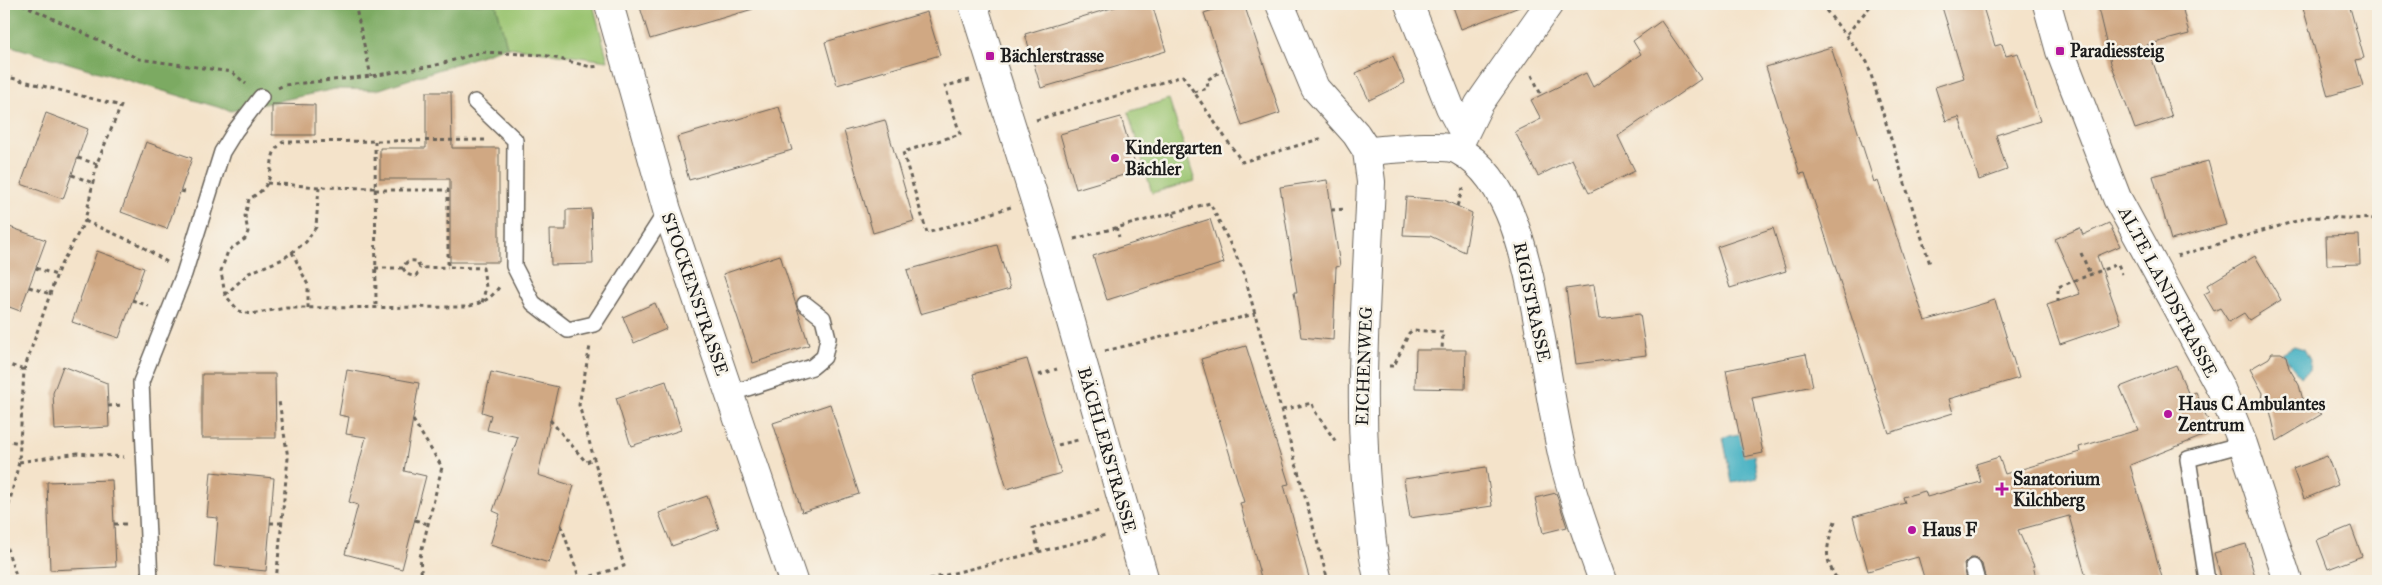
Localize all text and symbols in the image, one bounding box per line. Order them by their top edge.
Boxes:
place label: Paradiessteig [2070,40,2164,63]
place label: Bächlerstrasse [1000,45,1105,67]
marker: Paradiessteig [2054,45,2066,57]
marker: Bächlerstrasse [984,50,996,62]
place label: Kindergarten Bächler [1125,137,1222,180]
marker: Kindergarten Bächler [1109,152,1121,164]
street label: ALTE LANDSTRASSE [2113,202,2222,381]
street label: STOCKENSTRASSE [657,210,733,378]
street label: RIGISTRASSE [1509,240,1555,364]
street label: EICHENWEG [1351,306,1377,426]
street label: BÄCHLERSTRASSE [1073,365,1141,536]
place label: Haus C Ambulantes Zentrum [2178,393,2326,436]
marker: Haus C Ambulantes Zentrum [2162,408,2174,420]
place label: Sanatorium Kilchberg [2013,468,2101,512]
marker: Sanatorium Kilchberg [1995,482,2009,496]
place label: Haus F [1922,519,1977,541]
marker: Haus F [1906,524,1918,536]

